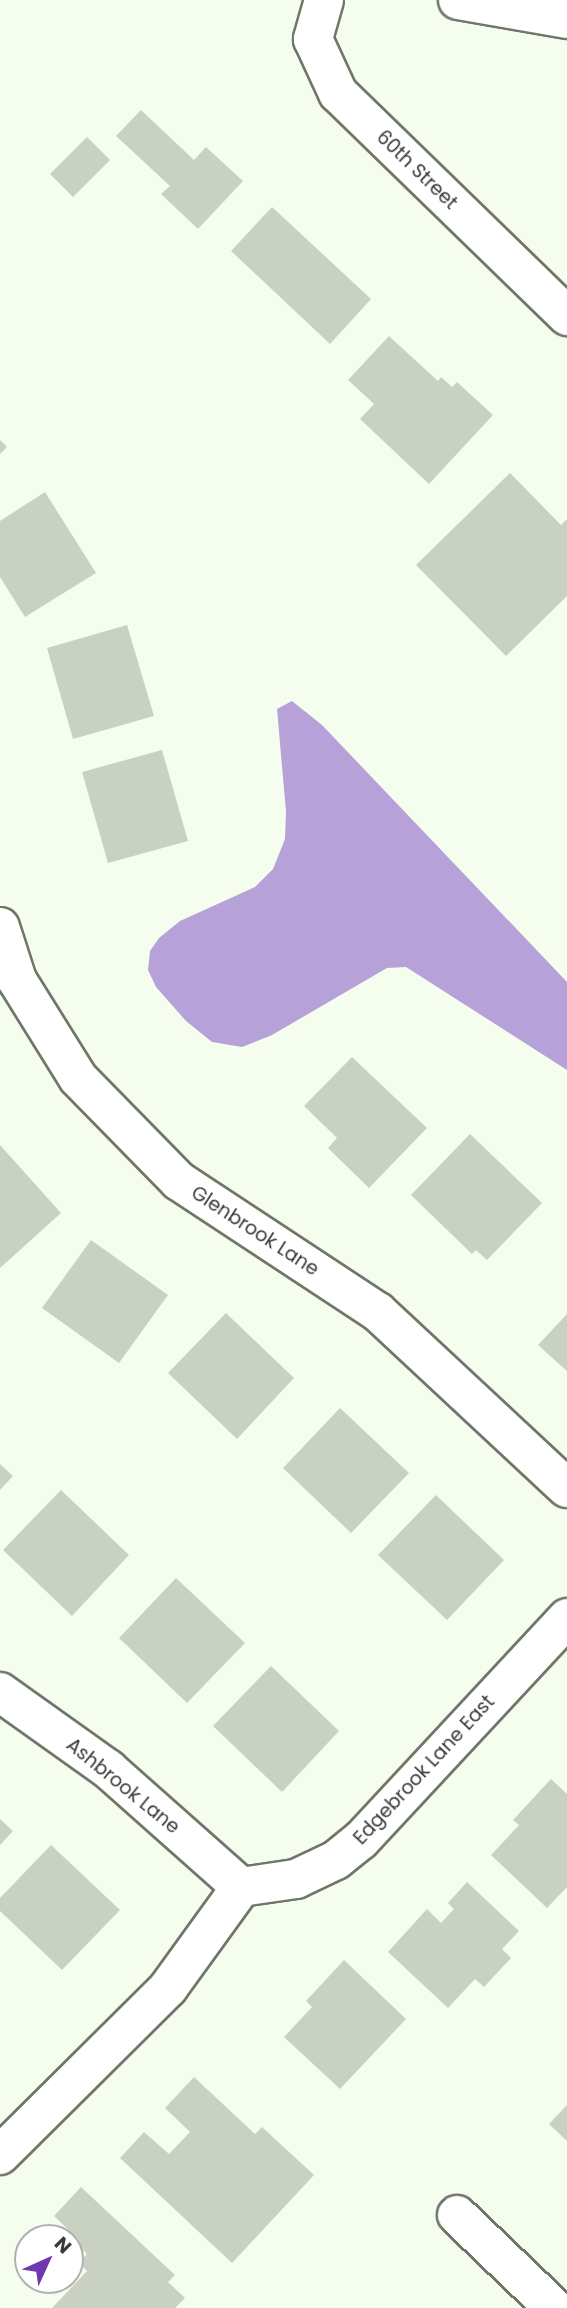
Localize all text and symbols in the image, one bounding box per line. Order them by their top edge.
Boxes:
street label: 60th Street [372,126,462,214]
street label: Glenbrook Lane [187,1181,323,1281]
street label: Edgebrook Lane East [349,1691,499,1849]
street label: Ashbrook Lane [62,1733,184,1839]
north arrow [14,2224,84,2294]
text: N [48,2231,77,2260]

